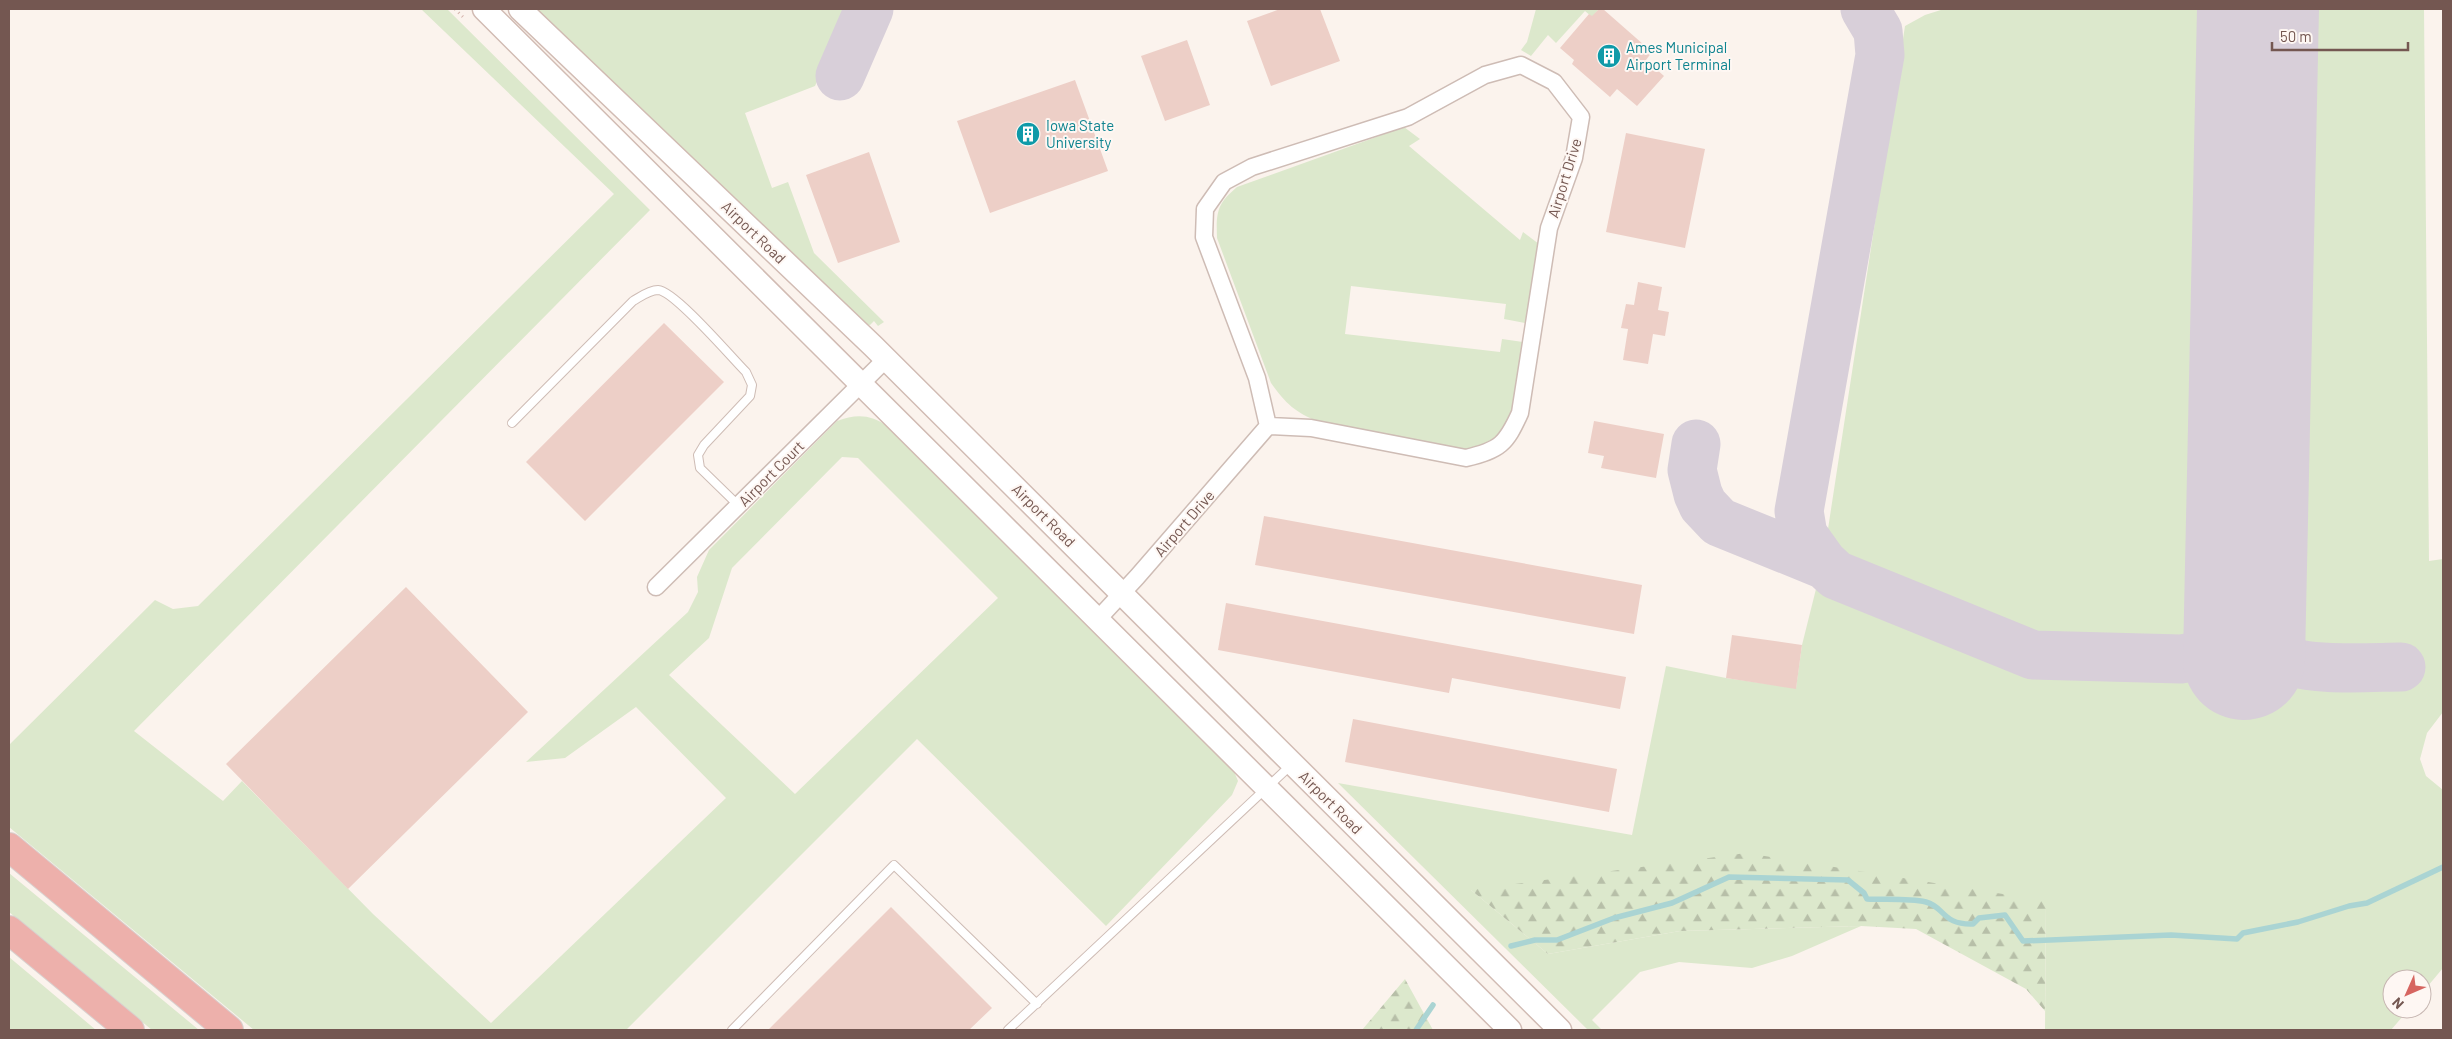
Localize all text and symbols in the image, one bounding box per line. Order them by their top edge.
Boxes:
scale bar [2272,20,2408,52]
text: 50 m [2280,27,2312,45]
place label: Ames Municipal Airport Terminal [1626,38,1731,73]
building icon: Ames Municipal Airport Terminal [1596,43,1622,69]
place label: Iowa State University [1046,116,1114,151]
building icon: Iowa State University [1015,121,1041,147]
street label: Airport Drive [1543,136,1585,220]
street label: Airport Road [718,197,790,267]
street label: Airport Court [734,436,808,510]
street label: Airport Road [1009,480,1079,550]
street label: Airport Drive [1150,486,1218,560]
street label: Airport Road [1296,767,1366,837]
north arrow [2382,969,2432,1019]
text: N [2388,994,2407,1013]

